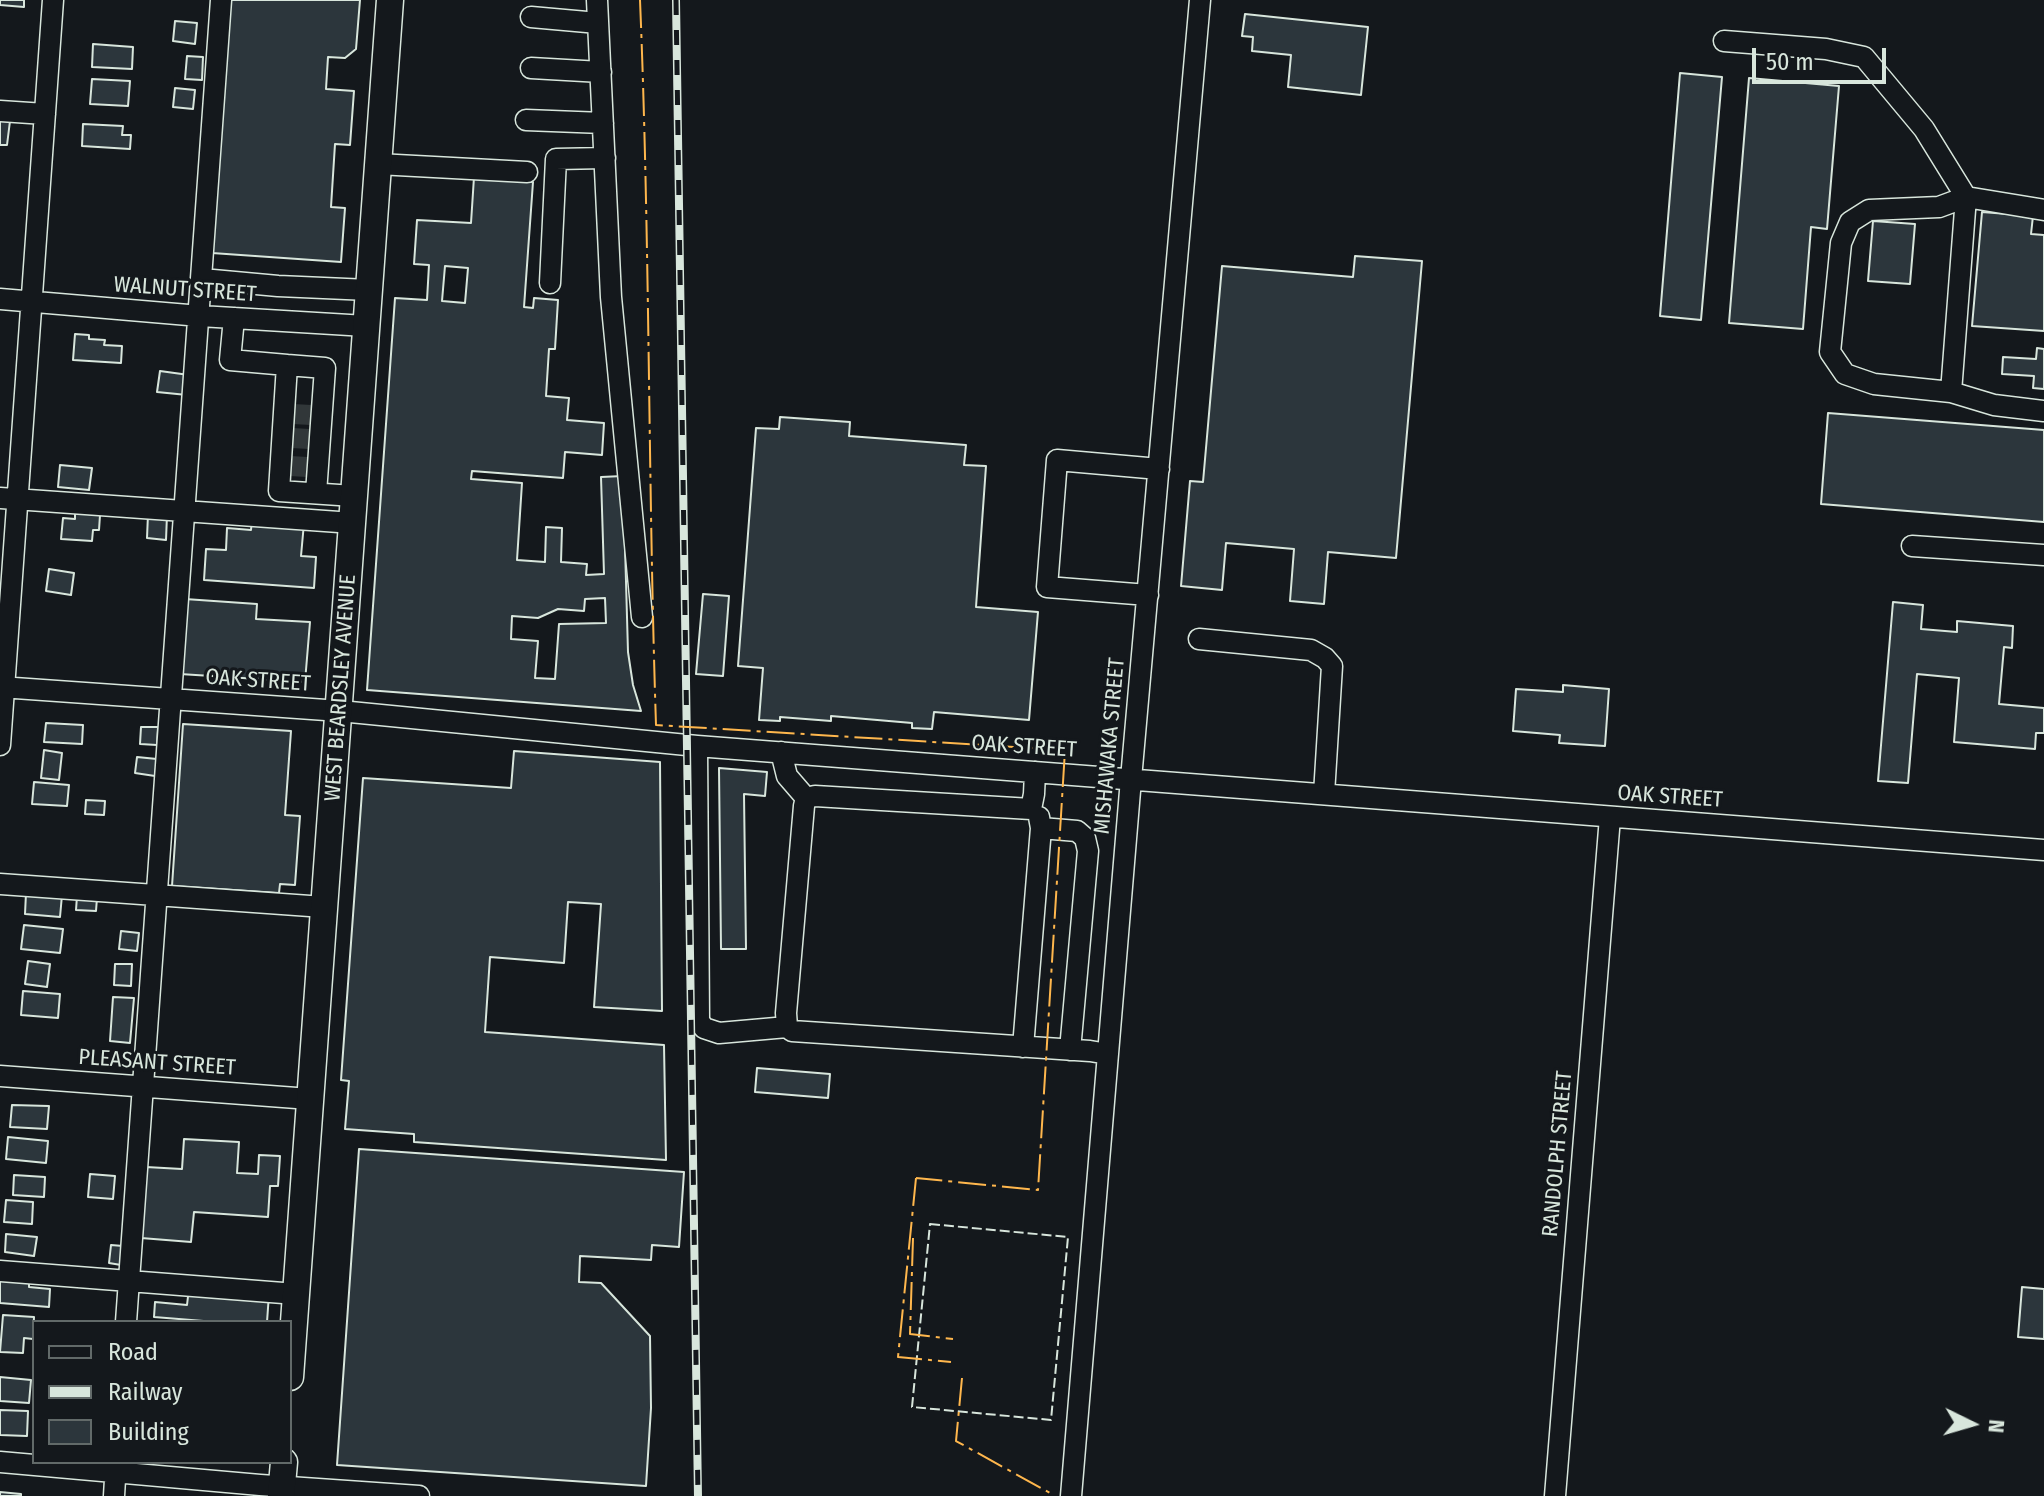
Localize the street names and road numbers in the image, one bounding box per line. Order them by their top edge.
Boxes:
street label: WALNUT STREET [113,272,257,308]
street label: WEST BEARDSLEY AVENUE [320,574,362,802]
street label: MISHAWAKA STREET [1089,657,1131,835]
street label: OAK STREET [205,664,311,698]
street label: OAK STREET [971,730,1077,764]
street label: OAK STREET [1617,780,1723,814]
street label: PLEASANT STREET [77,1044,237,1082]
street label: RANDOLPH STREET [1538,1070,1578,1238]

